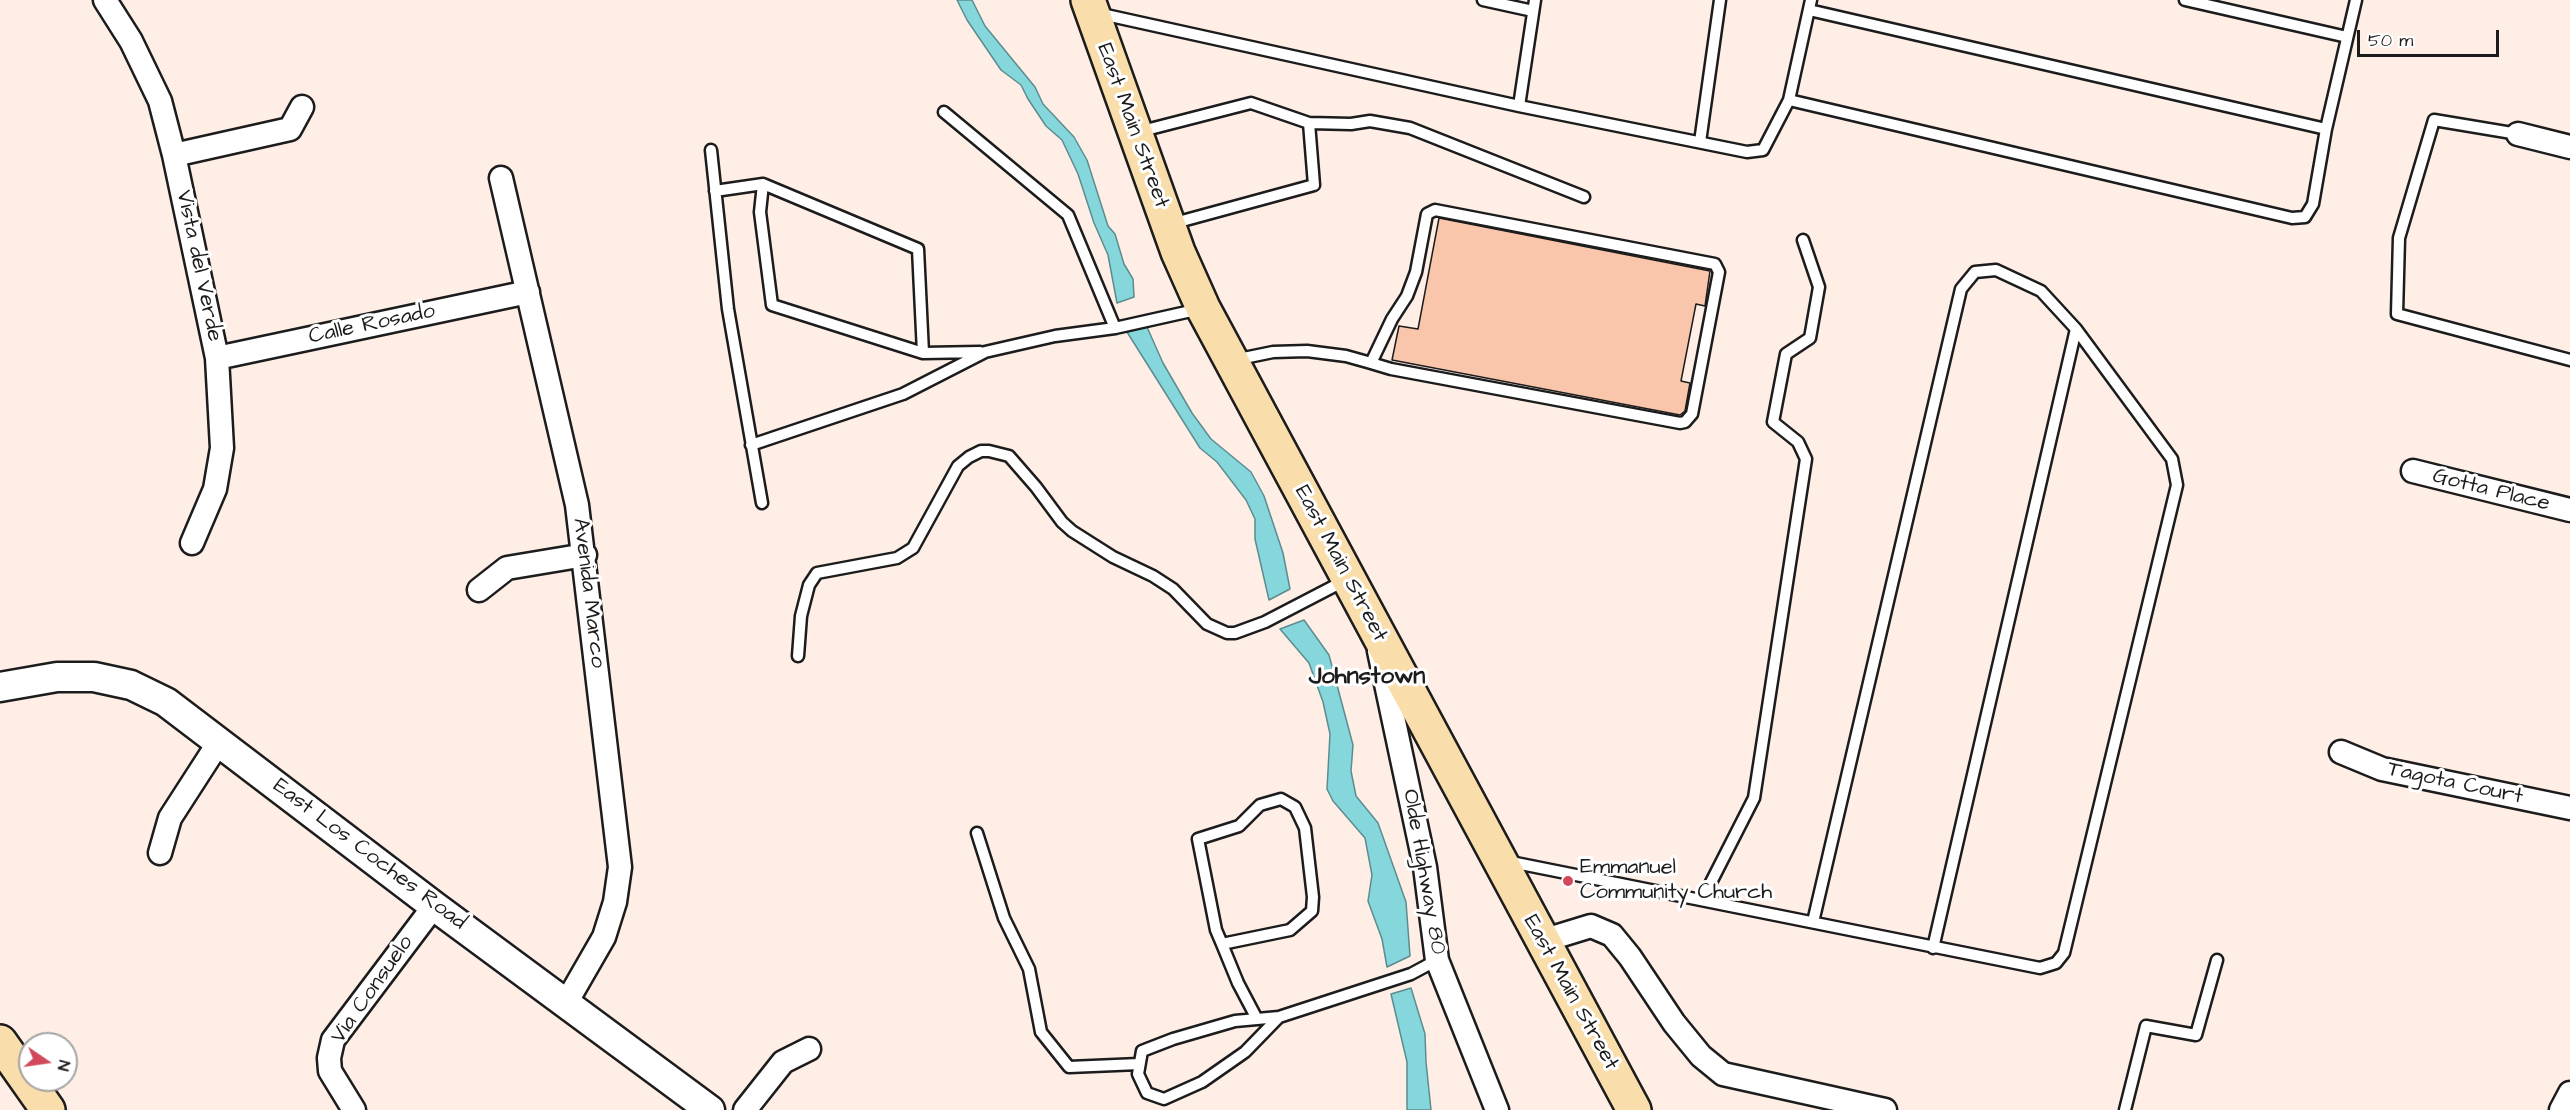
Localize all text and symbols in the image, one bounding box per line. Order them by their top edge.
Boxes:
scale bar [2360,18,2502,56]
text: 50 m [2368,28,2413,53]
street label: East Main Street [1090,40,1174,212]
street label: Vista del Verde [169,188,227,344]
street label: Calle Rosado [306,299,438,351]
street label: Gotta Place [2430,464,2552,518]
street label: East Main Street [1288,481,1392,647]
street label: Avenida Marco [566,517,610,669]
district label: Johnstown [1309,664,1425,692]
street label: Tagota Court [2385,757,2525,811]
street label: East Los Coches Road [267,774,471,936]
street label: Olde Highway 80 [1395,787,1451,957]
place label: Emmanuel Community Church [1580,855,1772,906]
marker: Emmanuel Community Church [1561,874,1575,888]
street label: East Main Street [1516,911,1624,1075]
street label: Via Consuelo [326,931,420,1049]
north arrow [18,1032,78,1092]
text: N [52,1058,75,1073]

